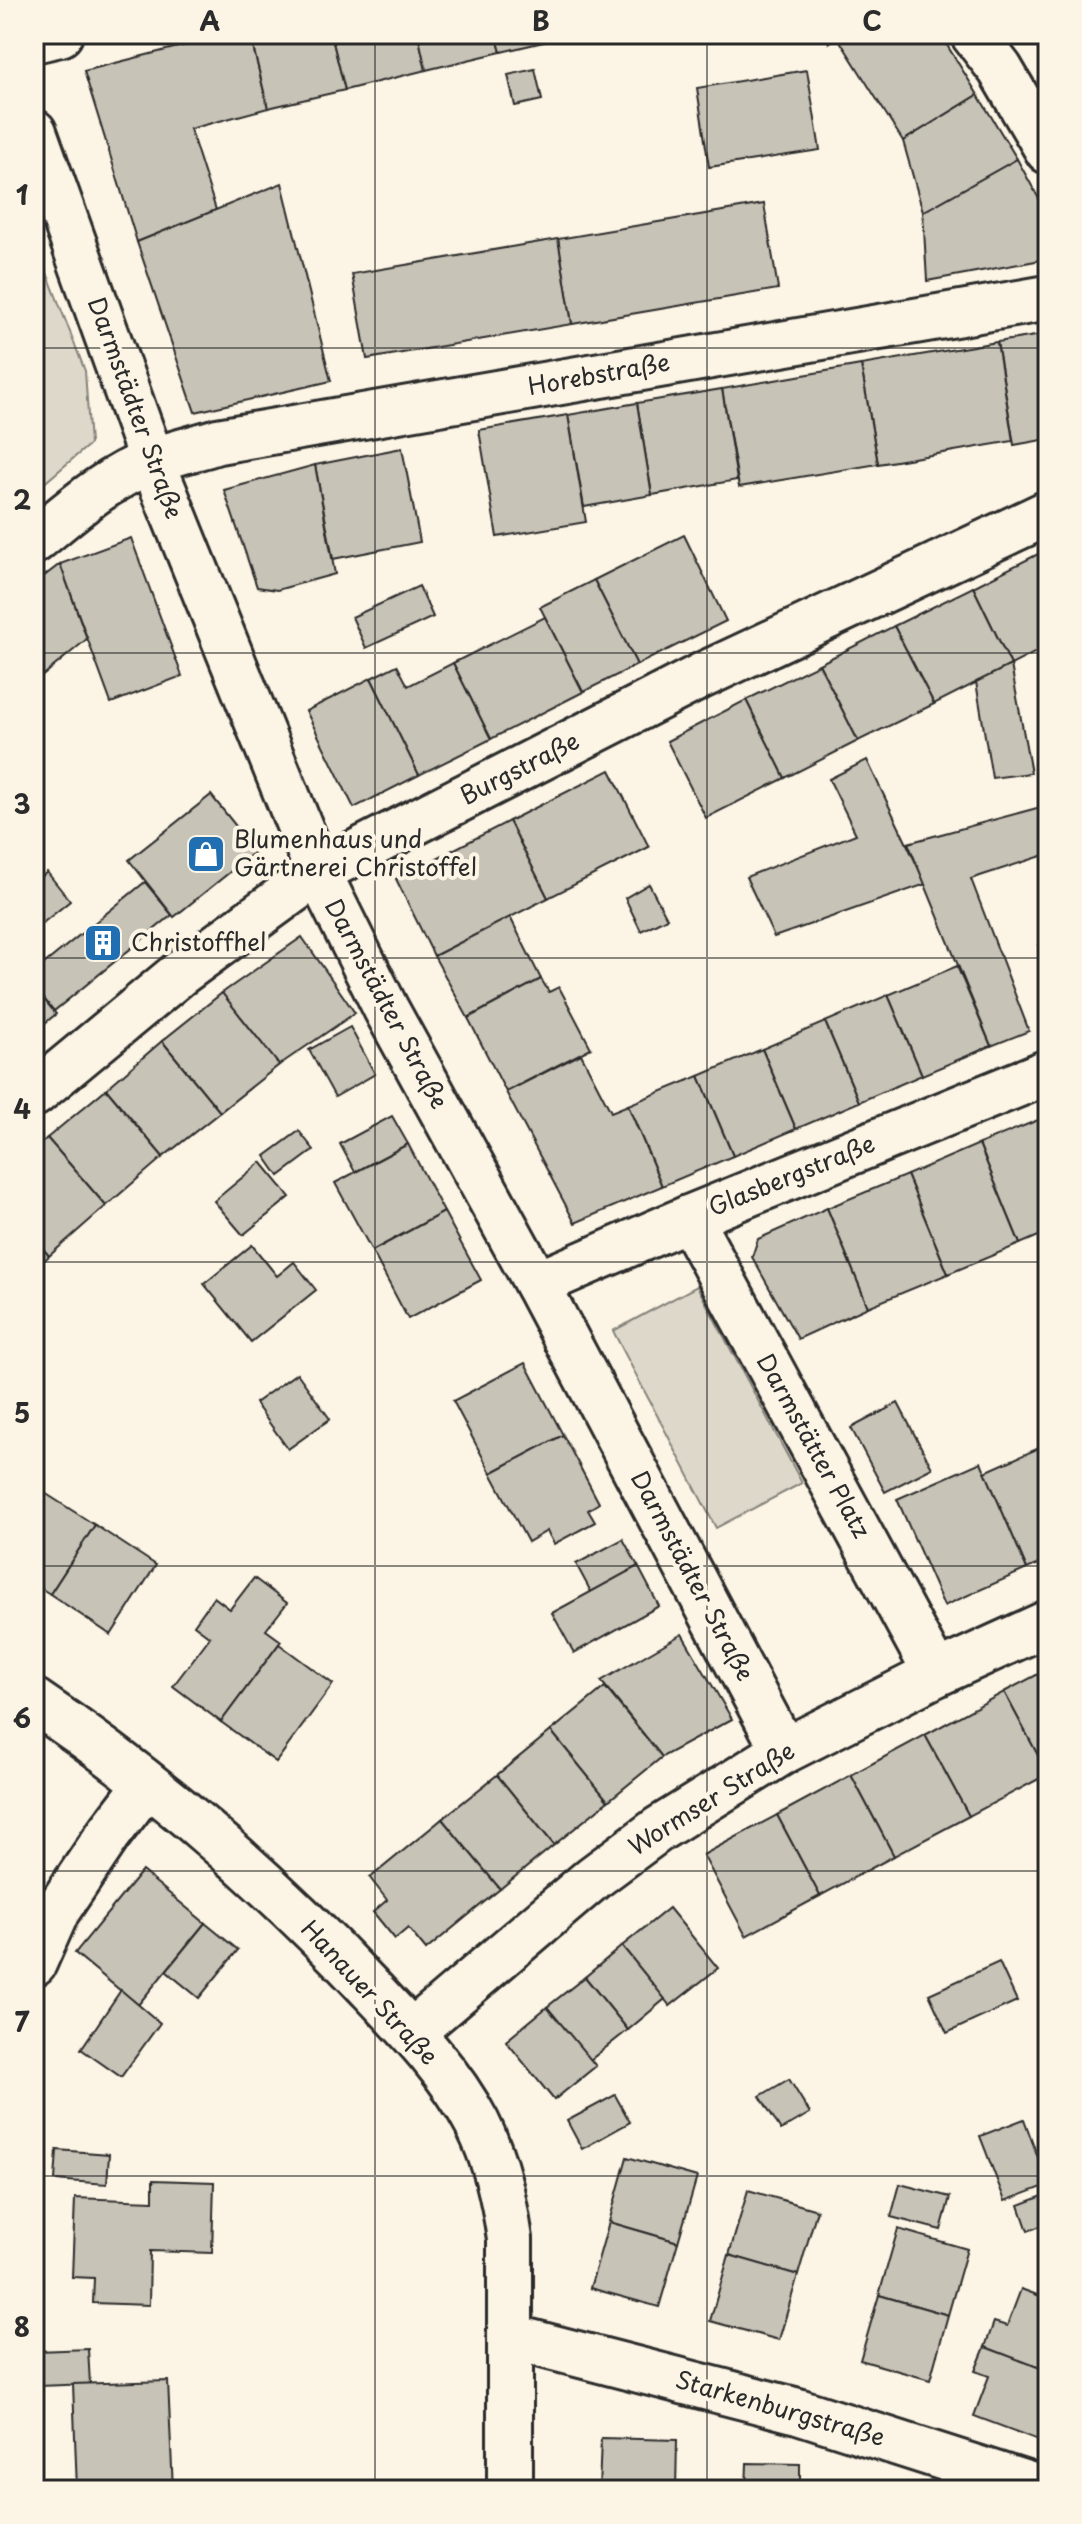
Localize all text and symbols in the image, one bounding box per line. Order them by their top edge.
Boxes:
text: A [200,1,220,40]
text: B [532,1,550,40]
text: C [862,1,882,40]
text: 1 [16,175,28,214]
street label: Darmstädter Straße [80,291,194,523]
street label: Horebstraße [525,343,673,403]
text: 2 [13,480,31,519]
street label: Burgstraße [453,722,585,813]
text: 3 [13,784,31,823]
place label: Blumenhaus und Gärtnerei Christoffel [234,820,477,884]
shop icon: Blumenhaus und Gärtnerei Christoffel [185,833,227,875]
street label: Darmstädter Straße [317,892,458,1115]
building icon: Christoffhel [82,922,124,964]
place label: Christoffhel [131,923,266,959]
text: 4 [13,1089,31,1128]
street label: Glasbergstraße [703,1124,880,1224]
street label: Darmstätter Platz [749,1346,881,1544]
text: 5 [14,1393,30,1432]
street label: Darmstädter Straße [623,1464,764,1687]
text: 6 [13,1698,31,1737]
street label: Wormser Straße [621,1732,801,1863]
street label: Hanauer Straße [294,1911,447,2072]
text: 7 [15,2002,30,2041]
text: 8 [14,2307,30,2346]
street label: Starkenburgstraße [672,2360,889,2454]

